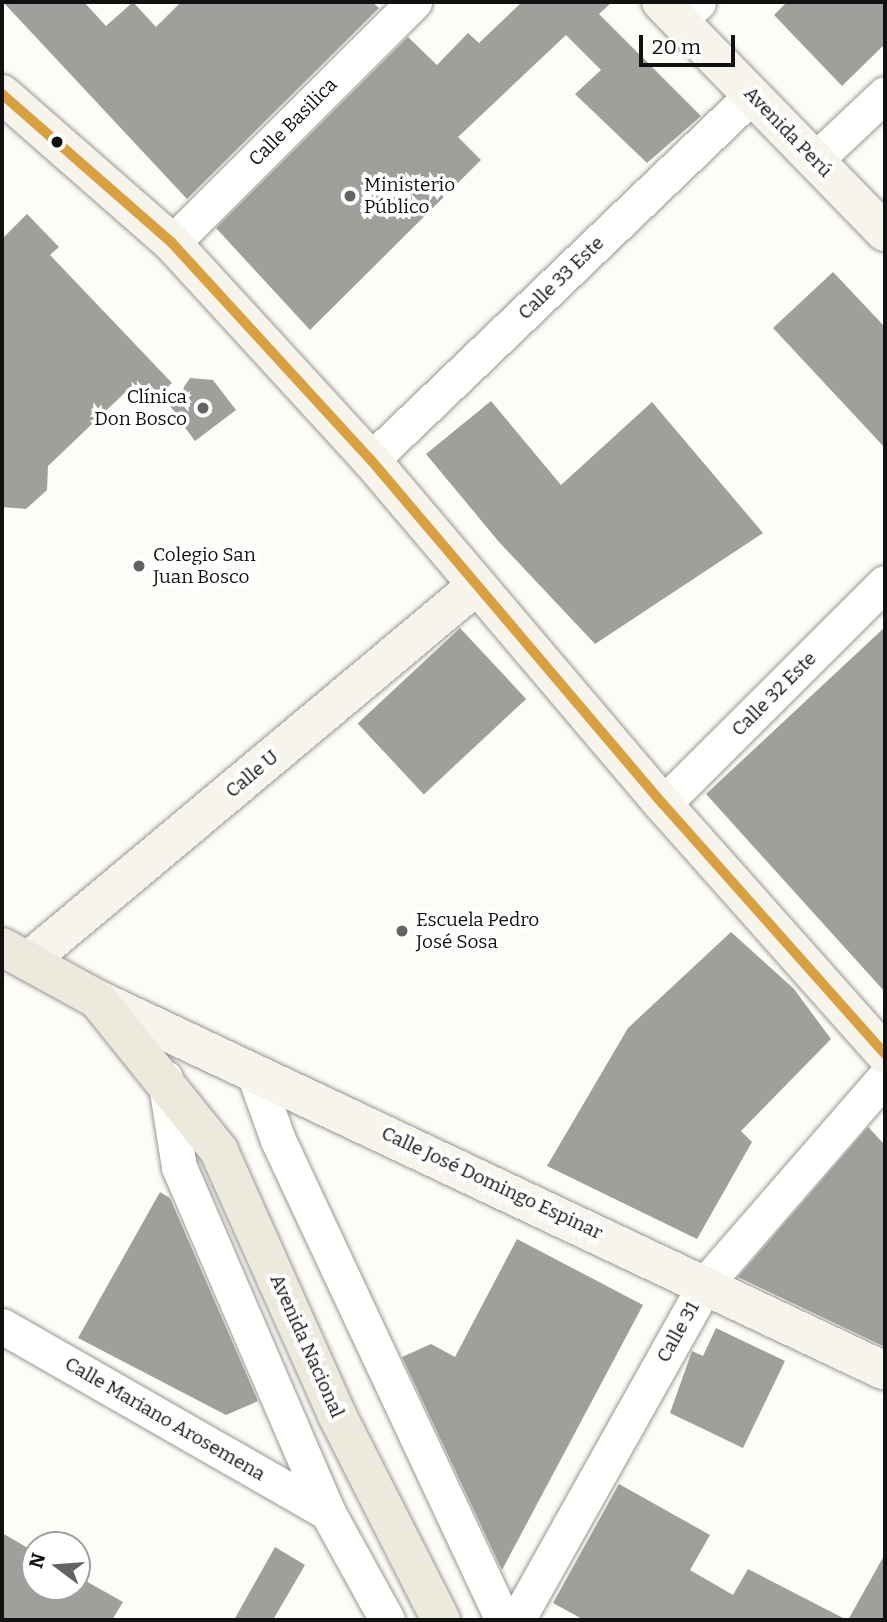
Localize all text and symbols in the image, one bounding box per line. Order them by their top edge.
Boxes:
scale bar [642,21,738,65]
text: 20 m [652,34,701,60]
street label: Calle Basilica [244,73,342,171]
street label: Avenida Perú [739,82,837,182]
unlabelled marker [50,135,64,149]
place label: Ministerio Público [364,174,455,218]
marker: Ministerio Público [342,188,358,204]
street label: Calle 33 Este [513,232,609,324]
place label: Clínica Don Bosco [94,386,187,430]
marker: Clínica Don Bosco [193,398,213,418]
place label: Colegio San Juan Bosco [153,544,256,588]
marker: Colegio San Juan Bosco [131,558,147,574]
street label: Calle 32 Este [727,647,821,741]
street label: Calle U [221,745,283,803]
place label: Escuela Pedro José Sosa [416,909,539,953]
marker: Escuela Pedro José Sosa [394,923,410,939]
street label: Calle José Domingo Espinar [378,1122,606,1244]
street label: Avenida Nacional [265,1271,349,1421]
street label: Calle 31 [652,1298,704,1366]
street label: Calle Mariano Arosemena [61,1352,269,1486]
north arrow [21,1531,91,1601]
text: N [24,1550,50,1571]

